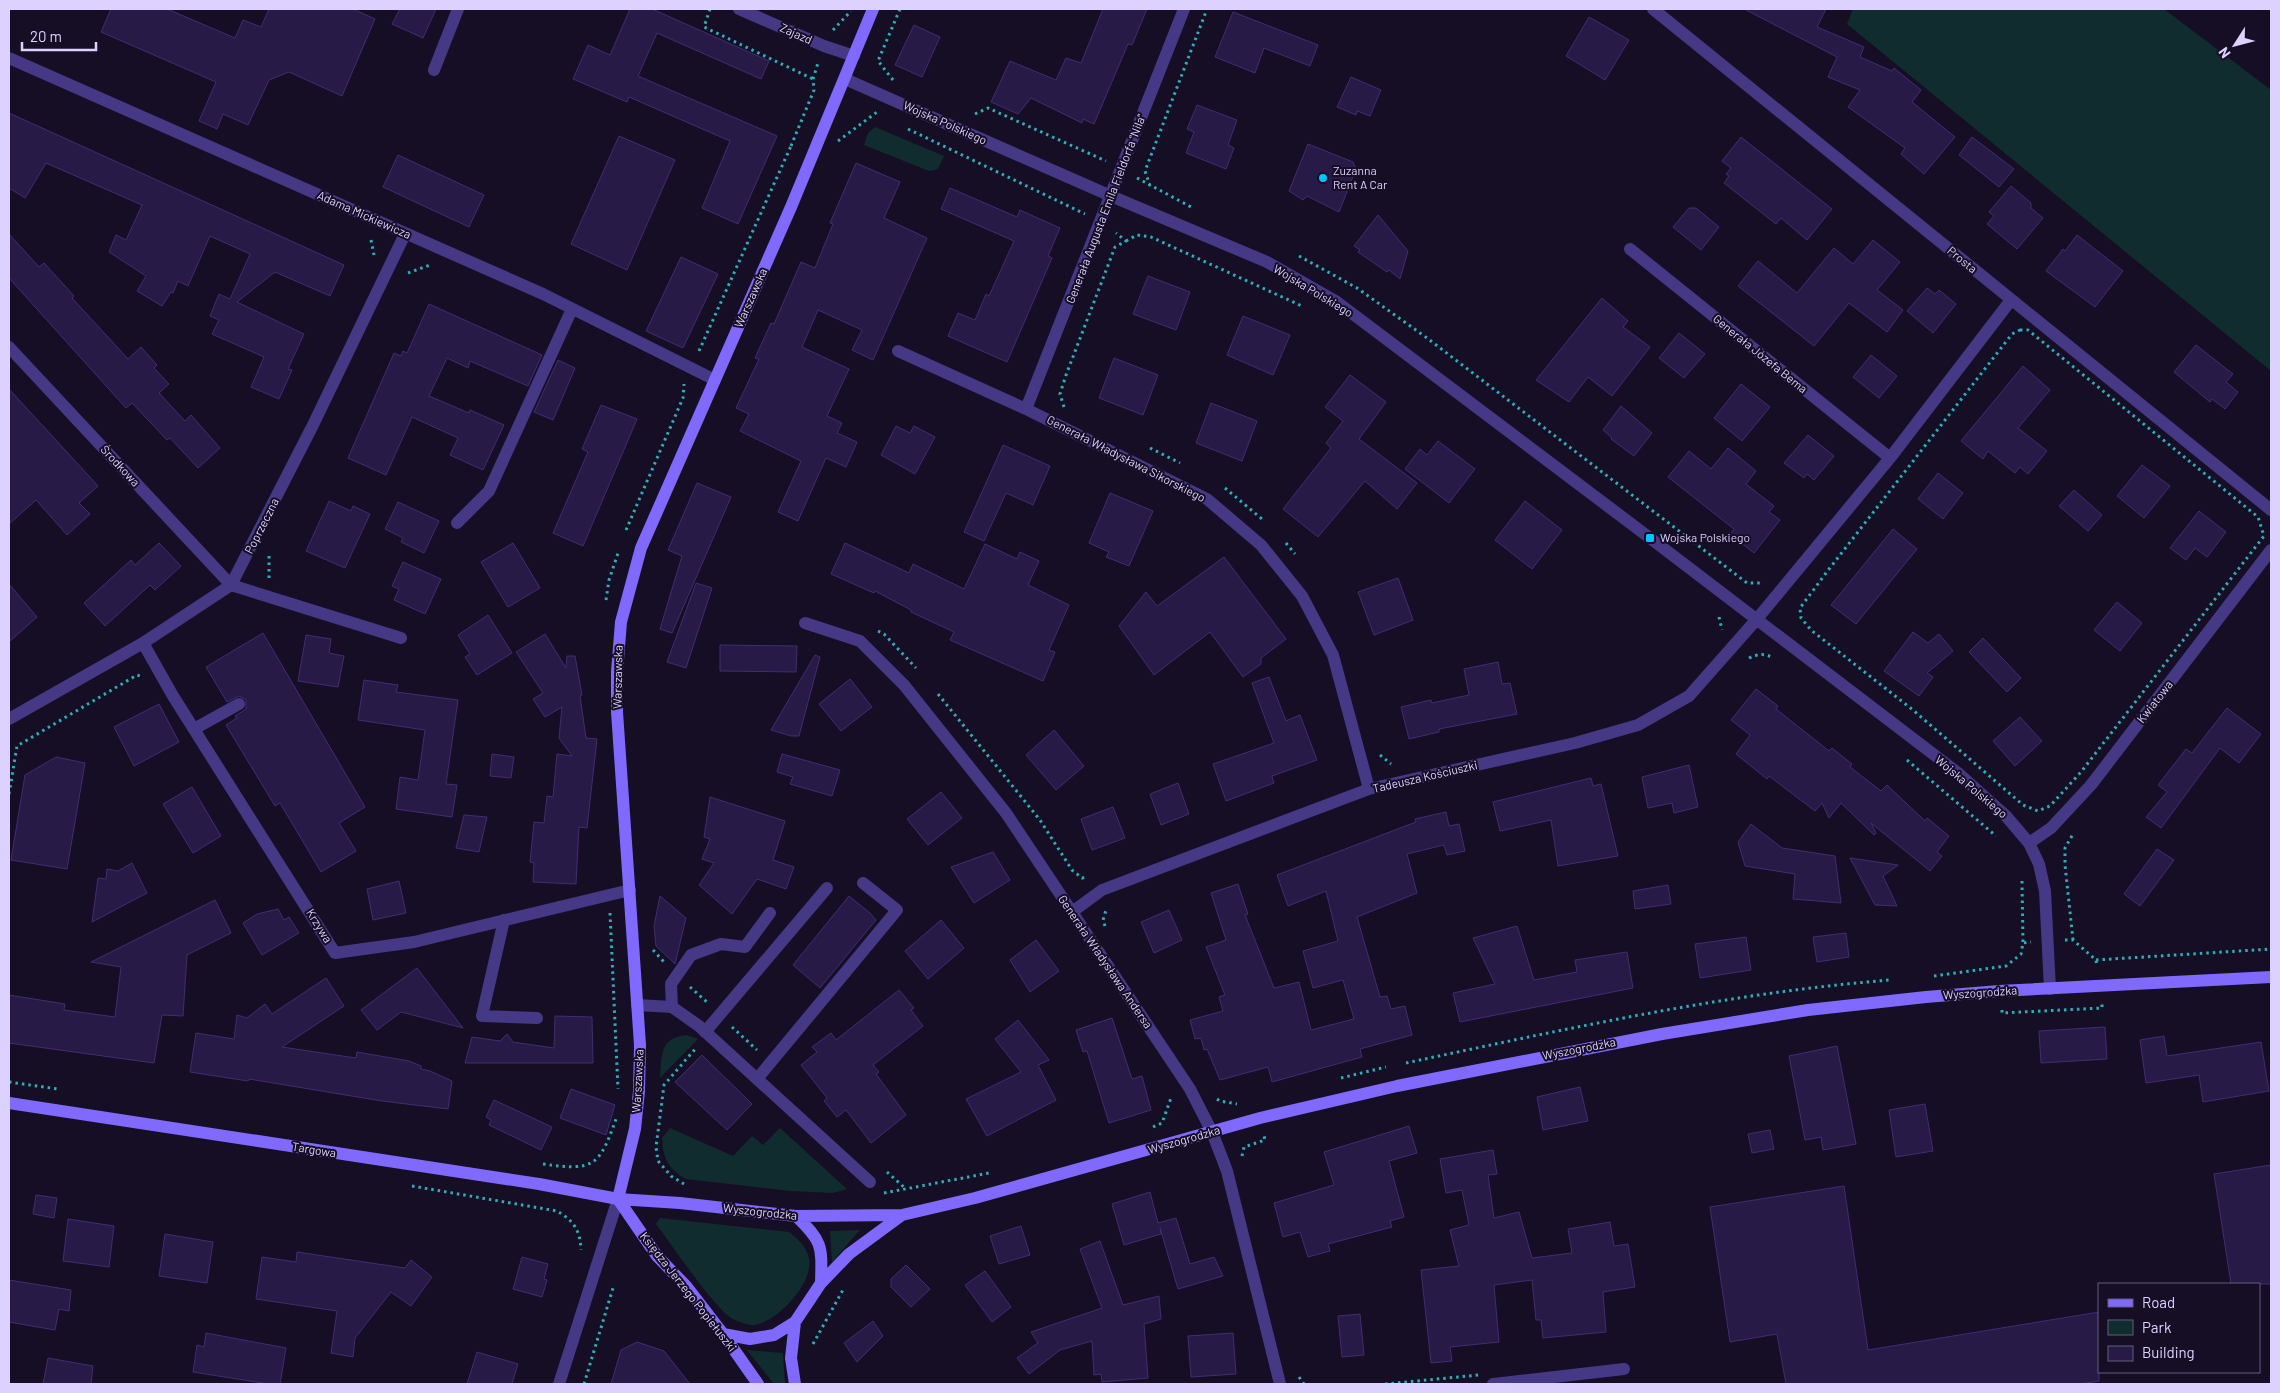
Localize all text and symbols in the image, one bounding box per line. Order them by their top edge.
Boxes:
scale bar [22,20,96,52]
street label: Zajazd [778,20,815,46]
north arrow [2210,20,2260,70]
text: 20 m [30,27,62,45]
text: N [2214,44,2234,62]
street label: Wojska Polskiego [901,97,989,147]
street label: Generała Augusta Emila Fieldorfa "Nila" [1062,112,1148,305]
place label: Zuzanna Rent A Car [1333,163,1388,191]
marker: Zuzanna Rent A Car [1317,172,1329,184]
street label: Adama Mickiewicza [315,187,413,241]
street label: Prosta [1945,243,1980,275]
street label: Wojska Polskiego [1271,261,1356,319]
street label: Warszawska [731,266,769,330]
street label: Generała Józefa Bema [1711,311,1811,396]
street label: Generała Władysława Sikorskiego [1045,412,1208,504]
street label: Środkowa [98,442,143,489]
street label: Poprzeczna [241,495,281,556]
place label: Wojska Polskiego [1660,530,1750,544]
marker: Wojska Polskiego [1644,532,1656,544]
street label: Warszawska [609,645,625,709]
street label: Kwiatowa [2133,677,2175,725]
street label: Wojska Polskiego [1933,752,2011,821]
street label: Tadeusza Kościuszki [1371,757,1479,795]
street label: Generała Władysława Andersa [1056,892,1156,1031]
street label: Krzywa [304,906,336,945]
street label: Wyszogrodzka [1942,982,2018,1002]
street label: Wyszogrodzka [1541,1034,1617,1062]
street label: Warszawska [628,1049,646,1113]
street label: Wyszogrodzka [1146,1122,1221,1156]
street label: Targowa [291,1139,337,1159]
street label: Wyszogrodzka [722,1200,798,1222]
street label: Księdza Jerzego Popiełuszki [638,1229,740,1354]
legend [2098,1283,2260,1373]
text: Road [2142,1293,2175,1311]
text: Park [2142,1318,2172,1336]
text: Building [2142,1343,2195,1361]

